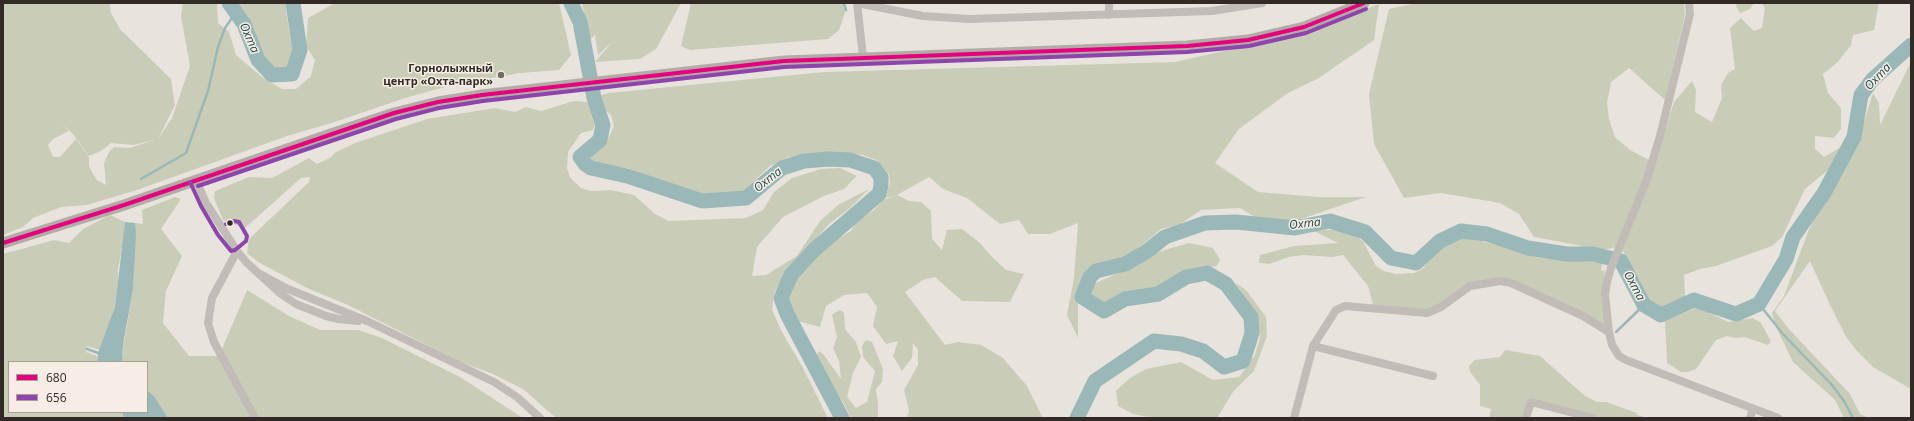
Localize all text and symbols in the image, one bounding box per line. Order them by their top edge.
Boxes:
water label: Охта [236,21,262,55]
water label: Охта [1862,61,1894,93]
place label: Горнолыжный центр «Охта-парк» [383,62,493,88]
marker: Горнолыжный центр «Охта-парк» [496,70,506,80]
water label: Охта [751,165,785,195]
water label: Охта [1289,215,1321,233]
unlabelled marker [225,218,235,228]
water label: Охта [1620,269,1648,303]
legend [8,361,148,413]
text: 680 [46,369,67,386]
text: 656 [46,389,67,406]

